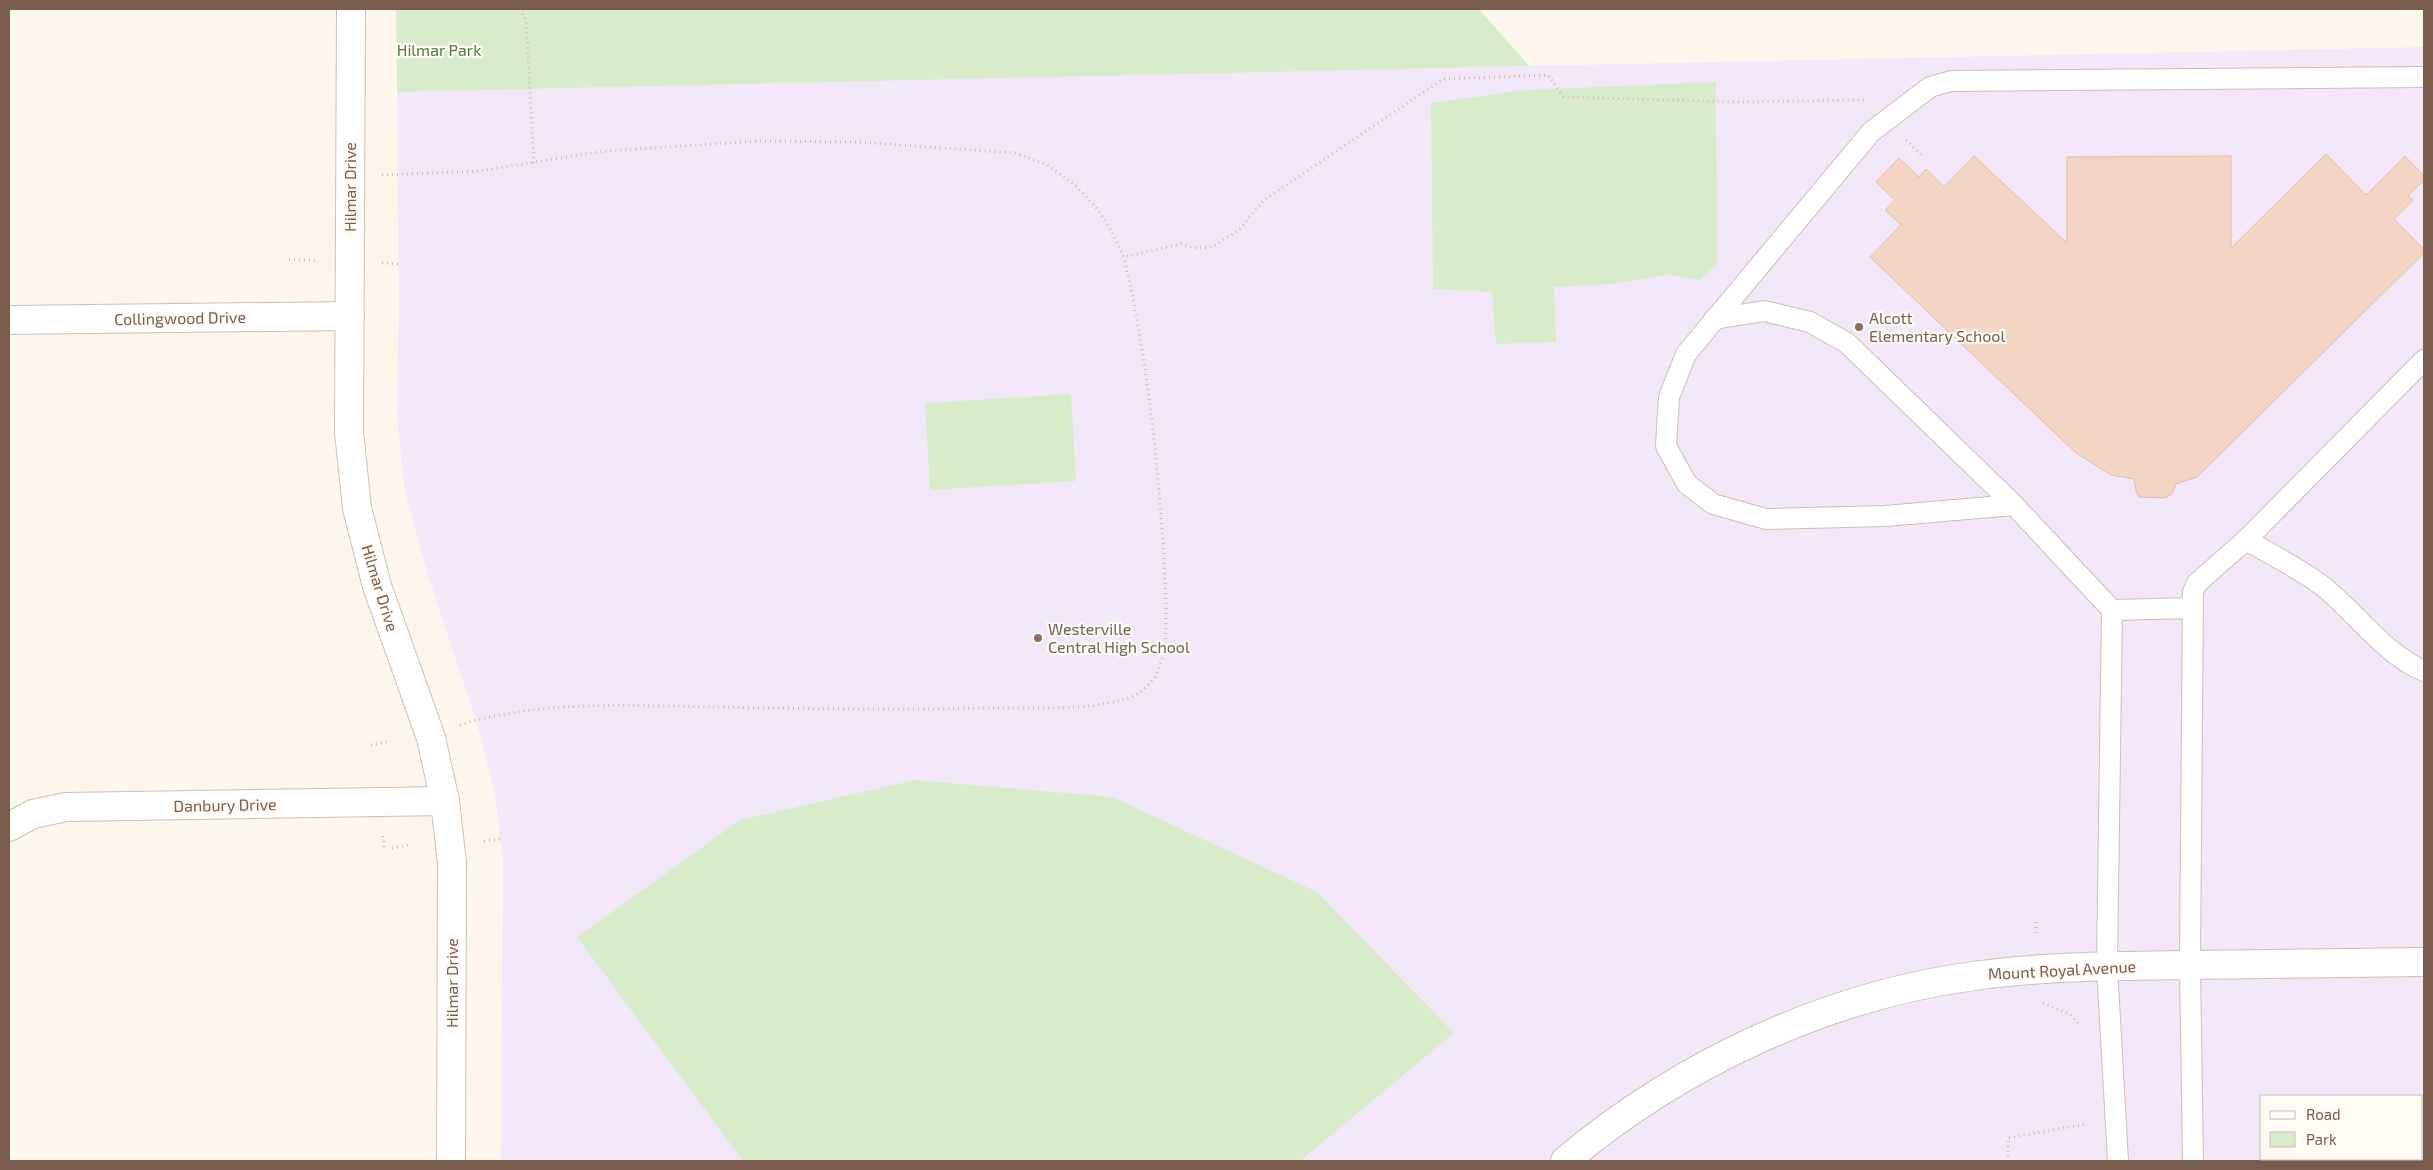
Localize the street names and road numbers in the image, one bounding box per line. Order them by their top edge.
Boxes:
street label: Hilmar Drive [340,142,359,232]
street label: Collingwood Drive [114,307,246,328]
street label: Hilmar Drive [358,542,403,634]
street label: Danbury Drive [173,794,277,815]
street label: Hilmar Drive [442,938,461,1028]
street label: Mount Royal Avenue [1987,956,2137,983]

